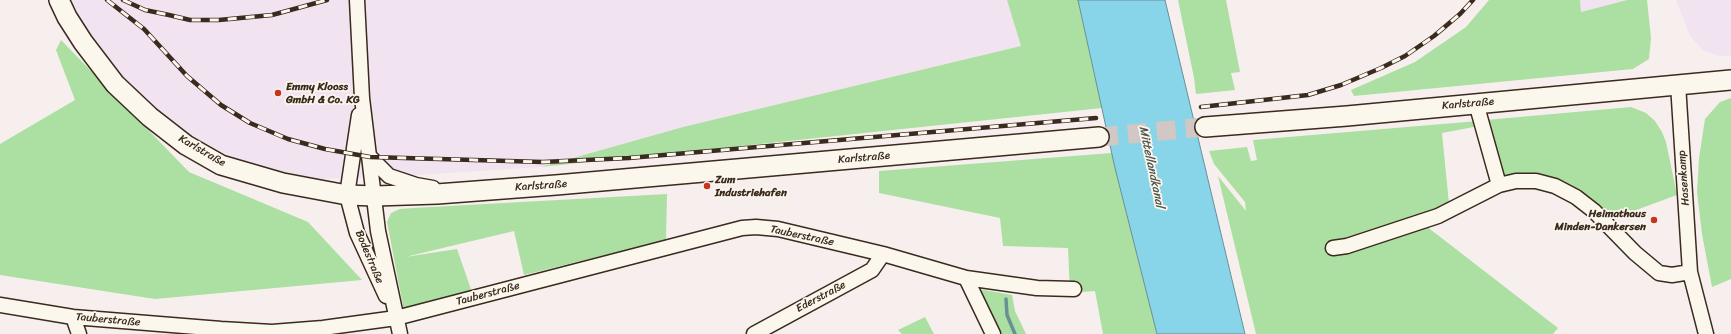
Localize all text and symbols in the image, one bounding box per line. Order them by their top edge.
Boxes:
place label: Emmy Klooss GmbH & Co. KG [286,80,360,106]
marker: Emmy Klooss GmbH & Co. KG [273,88,283,98]
street label: Karlstraße [1441,95,1495,113]
water label: Mittellandkanal [1135,125,1167,209]
street label: Karlstraße [176,132,228,170]
street label: Karlstraße [837,149,891,167]
street label: Hasenkamp [1675,150,1693,206]
place label: Zum Industriehafen [715,173,787,199]
street label: Karlstraße [515,178,567,194]
marker: Zum Industriehafen [702,181,712,191]
place label: Heimathaus Minden-Dankersen [1555,207,1646,233]
marker: Heimathaus Minden-Dankersen [1649,215,1659,225]
street label: Tauberstraße [769,223,835,249]
street label: Bodestraße [352,228,386,286]
street label: Ederstraße [794,278,848,316]
street label: Tauberstraße [455,279,521,309]
street label: Tauberstraße [75,311,141,329]

